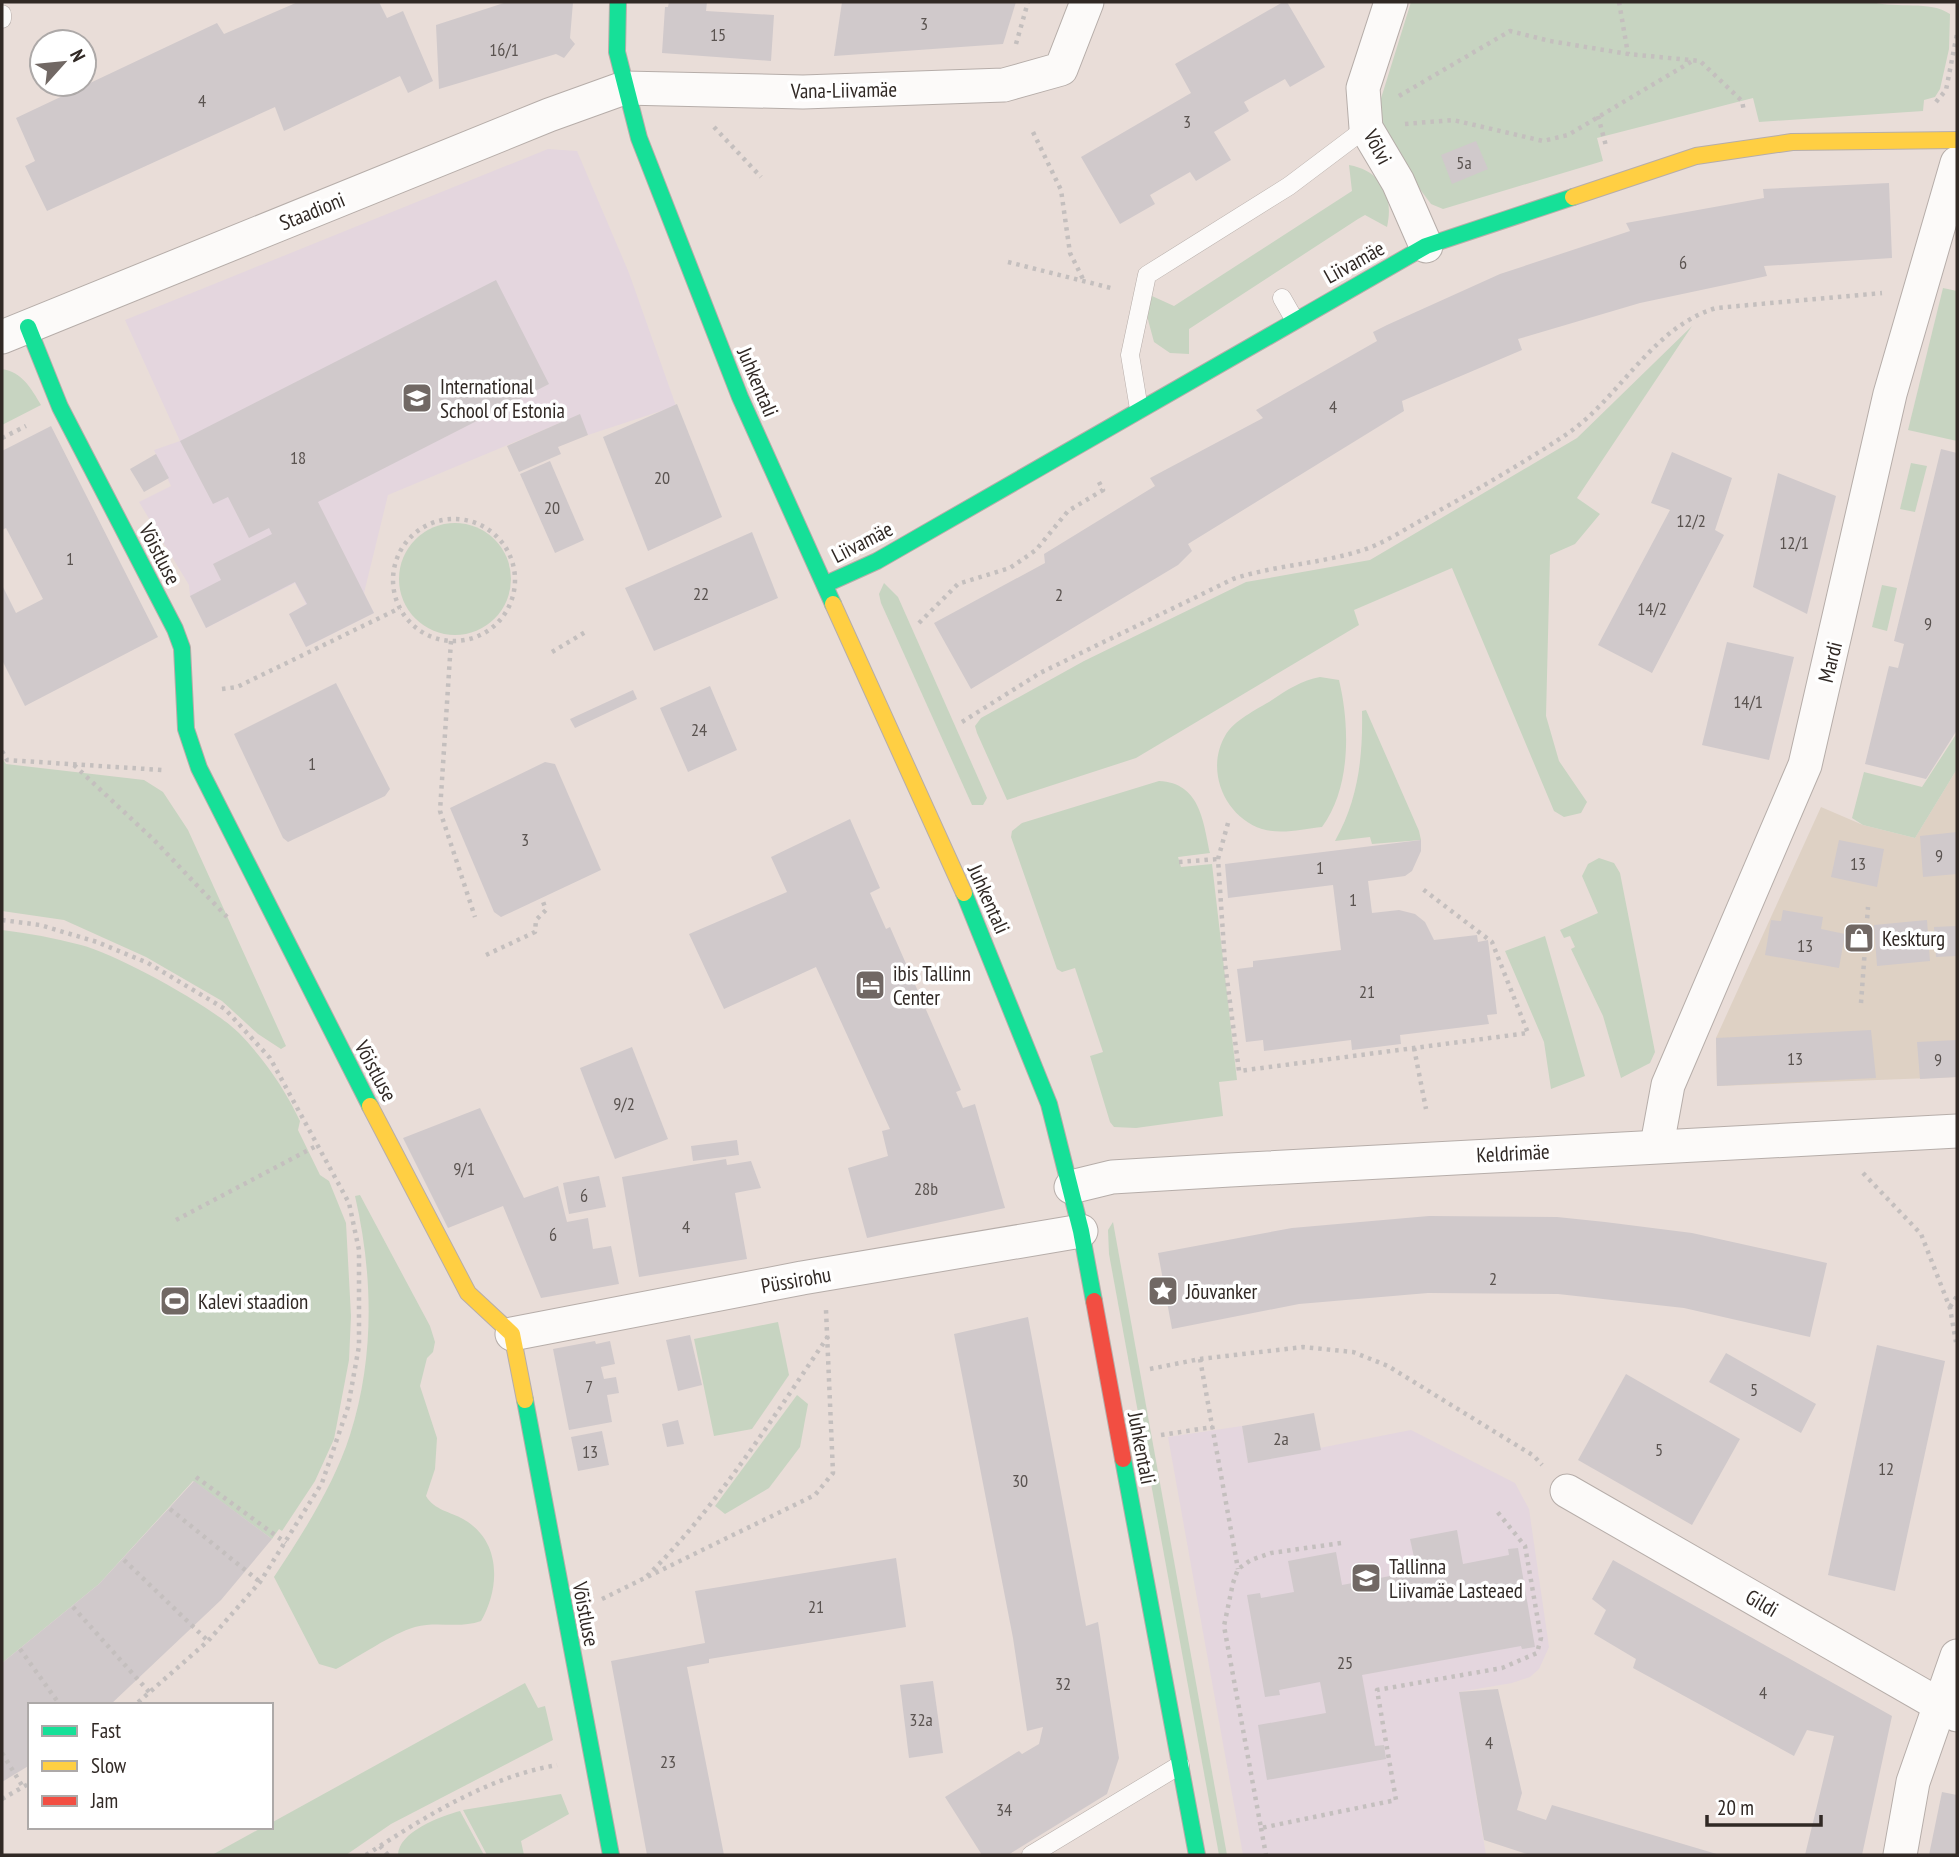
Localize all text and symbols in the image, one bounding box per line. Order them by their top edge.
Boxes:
house number: 3 [920,12,928,35]
house number: 15 [710,23,726,46]
north arrow [28,28,98,98]
house number: 16/1 [489,38,519,61]
text: N [65,45,91,65]
street label: Vana-Liivamäe [790,76,897,104]
house number: 4 [198,89,206,112]
house number: 3 [1183,110,1191,133]
street label: Võlvi [1357,124,1398,169]
house number: 5a [1456,151,1472,174]
street label: Staadioni [275,186,349,236]
street label: Liivamäe [1319,234,1389,290]
house number: 6 [1679,251,1687,274]
street label: Juhkentali [731,342,785,421]
place label: International School of Estonia [440,373,565,424]
school or university icon: International School of Estonia [400,381,434,415]
house number: 4 [1329,395,1337,418]
house number: 18 [290,446,306,469]
house number: 20 [654,466,670,489]
house number: 20 [544,496,560,519]
house number: 12/2 [1676,509,1706,532]
street label: Liivamäe [827,515,897,569]
street label: Võistluse [133,518,187,589]
house number: 12/1 [1779,531,1809,554]
house number: 1 [66,547,74,570]
house number: 22 [693,582,709,605]
house number: 2 [1055,583,1063,606]
house number: 14/2 [1637,597,1667,620]
house number: 9 [1924,612,1932,635]
street label: Mardi [1812,639,1848,685]
house number: 14/1 [1733,690,1763,713]
house number: 24 [691,718,707,741]
house number: 1 [308,752,316,775]
house number: 3 [521,828,529,851]
house number: 9 [1935,844,1943,867]
house number: 13 [1850,852,1866,875]
house number: 1 [1316,856,1324,879]
street label: Juhkentali [961,859,1016,938]
house number: 1 [1349,888,1357,911]
shop icon: Keskturg [1842,921,1876,955]
place label: Keskturg [1882,925,1945,952]
house number: 13 [1797,934,1813,957]
place label: ibis Tallinn Center [893,960,971,1011]
hotel icon: ibis Tallinn Center [853,968,887,1002]
house number: 21 [1359,980,1375,1003]
street label: Võistluse [348,1035,403,1106]
house number: 13 [1787,1047,1803,1070]
house number: 9 [1934,1048,1942,1071]
house number: 9/2 [613,1092,635,1115]
street label: Keldrimäe [1476,1138,1550,1168]
house number: 9/1 [453,1157,475,1180]
house number: 28b [914,1177,938,1200]
house number: 6 [580,1184,588,1207]
house number: 4 [682,1215,690,1238]
house number: 6 [549,1223,557,1246]
street label: Püssirohu [759,1261,833,1299]
house number: 2 [1489,1267,1497,1290]
place icon: Jõuvanker [1146,1274,1180,1308]
place label: Jõuvanker [1185,1278,1258,1305]
sports icon: Kalevi staadion [158,1284,192,1318]
place label: Kalevi staadion [198,1288,308,1315]
house number: 7 [585,1375,593,1398]
house number: 5 [1750,1378,1758,1401]
street label: Juhkentali [1122,1409,1162,1486]
house number: 2a [1273,1427,1289,1450]
house number: 5 [1655,1438,1663,1461]
house number: 13 [582,1440,598,1463]
house number: 12 [1878,1457,1894,1480]
house number: 30 [1012,1469,1028,1492]
place label: Tallinna Liivamäe Lasteaed [1389,1553,1523,1604]
school or university icon: Tallinna Liivamäe Lasteaed [1349,1561,1383,1595]
street label: Võistluse [566,1578,605,1649]
street label: Gildi [1741,1583,1783,1623]
house number: 21 [808,1595,824,1618]
house number: 25 [1337,1651,1353,1674]
house number: 32 [1055,1672,1071,1695]
house number: 4 [1759,1681,1767,1704]
legend [28,1703,273,1829]
house number: 32a [909,1708,933,1731]
text: Fast [91,1717,121,1744]
house number: 4 [1485,1731,1493,1754]
house number: 23 [660,1750,676,1773]
text: Slow [91,1752,127,1779]
scale bar [1707,1784,1821,1828]
text: Jam [90,1787,118,1814]
text: 20 m [1717,1794,1754,1821]
house number: 34 [996,1798,1012,1821]

